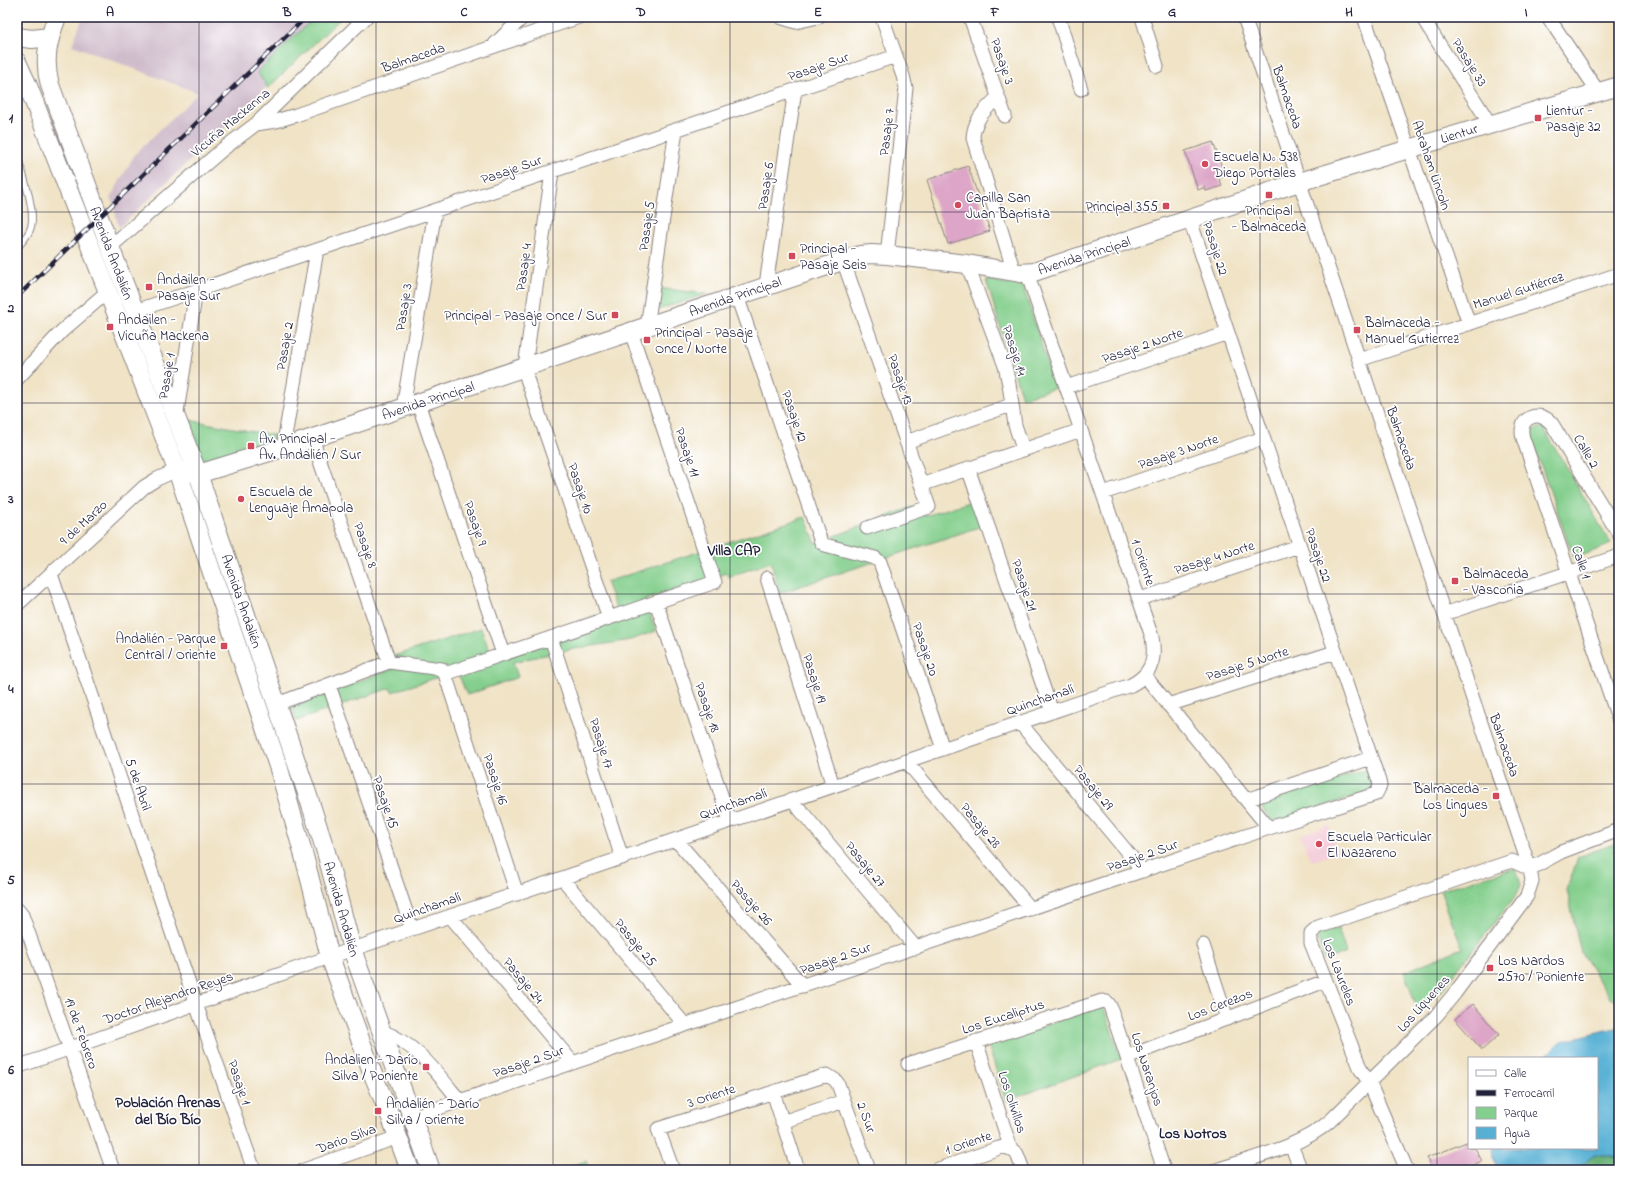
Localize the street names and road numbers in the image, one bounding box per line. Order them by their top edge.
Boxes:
street label: Pasaje 33 [1446,34,1492,91]
street label: Pasaje 3 [984,35,1019,88]
street label: Balmaceda [378,38,448,79]
street label: Pasaje Sur [785,47,852,88]
street label: Balmaceda [1266,62,1307,132]
street label: Vicuña Mackenna [186,84,275,163]
street label: Pasaje 7 [874,107,901,157]
street label: Abraham Lincoln [1405,118,1456,213]
street label: Lientur [1438,119,1481,150]
street label: Pasaje Sur [478,150,545,191]
street label: Pasaje 6 [753,161,780,212]
street label: Pasaje 5 [634,200,661,252]
street label: Avenida Andalién [83,204,138,303]
street label: Pasaje 22 [1196,219,1233,278]
street label: Avenida Principal [1035,232,1134,281]
street label: Pasaje 4 [511,242,538,292]
street label: Manuel Gutiérrez [1470,267,1567,316]
street label: Avenida Principal [687,272,784,323]
street label: Pasaje 3 [390,282,419,333]
street label: Pasaje 2 [271,320,300,372]
street label: Pasaje 14 [996,322,1032,379]
street label: Pasaje 2 Norte [1099,322,1187,370]
street label: Pasaje 1 [153,351,182,401]
street label: Pasaje 13 [881,351,918,408]
street label: Avenida Principal [379,377,478,426]
street label: Pasaje 12 [775,388,812,445]
street label: Balmaceda [1380,403,1421,473]
street label: Pasaje 11 [668,425,705,481]
street label: Pasaje 3 Norte [1136,429,1222,476]
street label: Calle 2 [1567,431,1604,473]
street label: Pasaje 10 [561,460,598,517]
street label: 9 de Marzo [55,495,113,551]
street label: Pasaje 9 [457,498,492,550]
street label: Pasaje 8 [347,520,382,571]
street label: Pasaje 22 [1299,526,1337,585]
street label: Pasaje 4 Norte [1172,535,1258,581]
street label: 1 Oriente [1125,536,1161,589]
street label: Calle 1 [1565,543,1596,583]
street label: Avenida Andalién [215,552,267,651]
street label: Pasaje 21 [1005,557,1042,615]
street label: Pasaje 20 [906,620,943,679]
street label: Pasaje 5 Norte [1203,641,1292,688]
street label: Pasaje 19 [796,651,832,707]
street label: Quinchamalí [1004,679,1078,722]
street label: Pasaje 18 [688,680,725,735]
street label: Balmaceda [1483,710,1524,780]
street label: Pasaje 17 [583,715,619,772]
street label: Pasaje 16 [476,751,513,808]
street label: 5 de Abril [119,755,156,814]
street label: Pasaje 29 [1068,761,1119,816]
street label: Pasaje 15 [366,773,403,832]
street label: Quinchamalí [697,783,771,826]
street label: Pasaje 28 [954,798,1005,854]
street label: Pasaje 2 Sur [1104,834,1181,878]
street label: Pasaje 27 [839,837,891,893]
street label: Avenida Andalién [317,859,364,960]
street label: Pasaje 26 [725,875,777,931]
street label: Quinchamalí [391,887,465,930]
street label: Pasaje 25 [608,914,661,972]
street label: Los Laureles [1316,936,1361,1009]
street label: Pasaje 2 Sur [797,937,874,981]
street label: Pasaje 24 [497,953,549,1009]
street label: Doctor Alejandro Reyes [100,966,237,1032]
street label: Los Líquenes [1393,971,1456,1037]
street label: Los Cerezos [1185,983,1256,1027]
street label: Los Eucaliptus [960,994,1047,1041]
street label: 19 de Febrero [58,995,103,1072]
street label: Los Naranjos [1125,1030,1168,1109]
street label: Pasaje 2 Sur [490,1040,567,1084]
street label: Pasaje 1 [221,1057,256,1108]
street label: Los Olivillos [992,1069,1031,1136]
street label: 3 Oriente [685,1079,739,1114]
street label: 2 Sur [850,1099,881,1137]
street label: Dario Silva [313,1119,379,1160]
street label: 1 Oriente [942,1125,995,1161]

